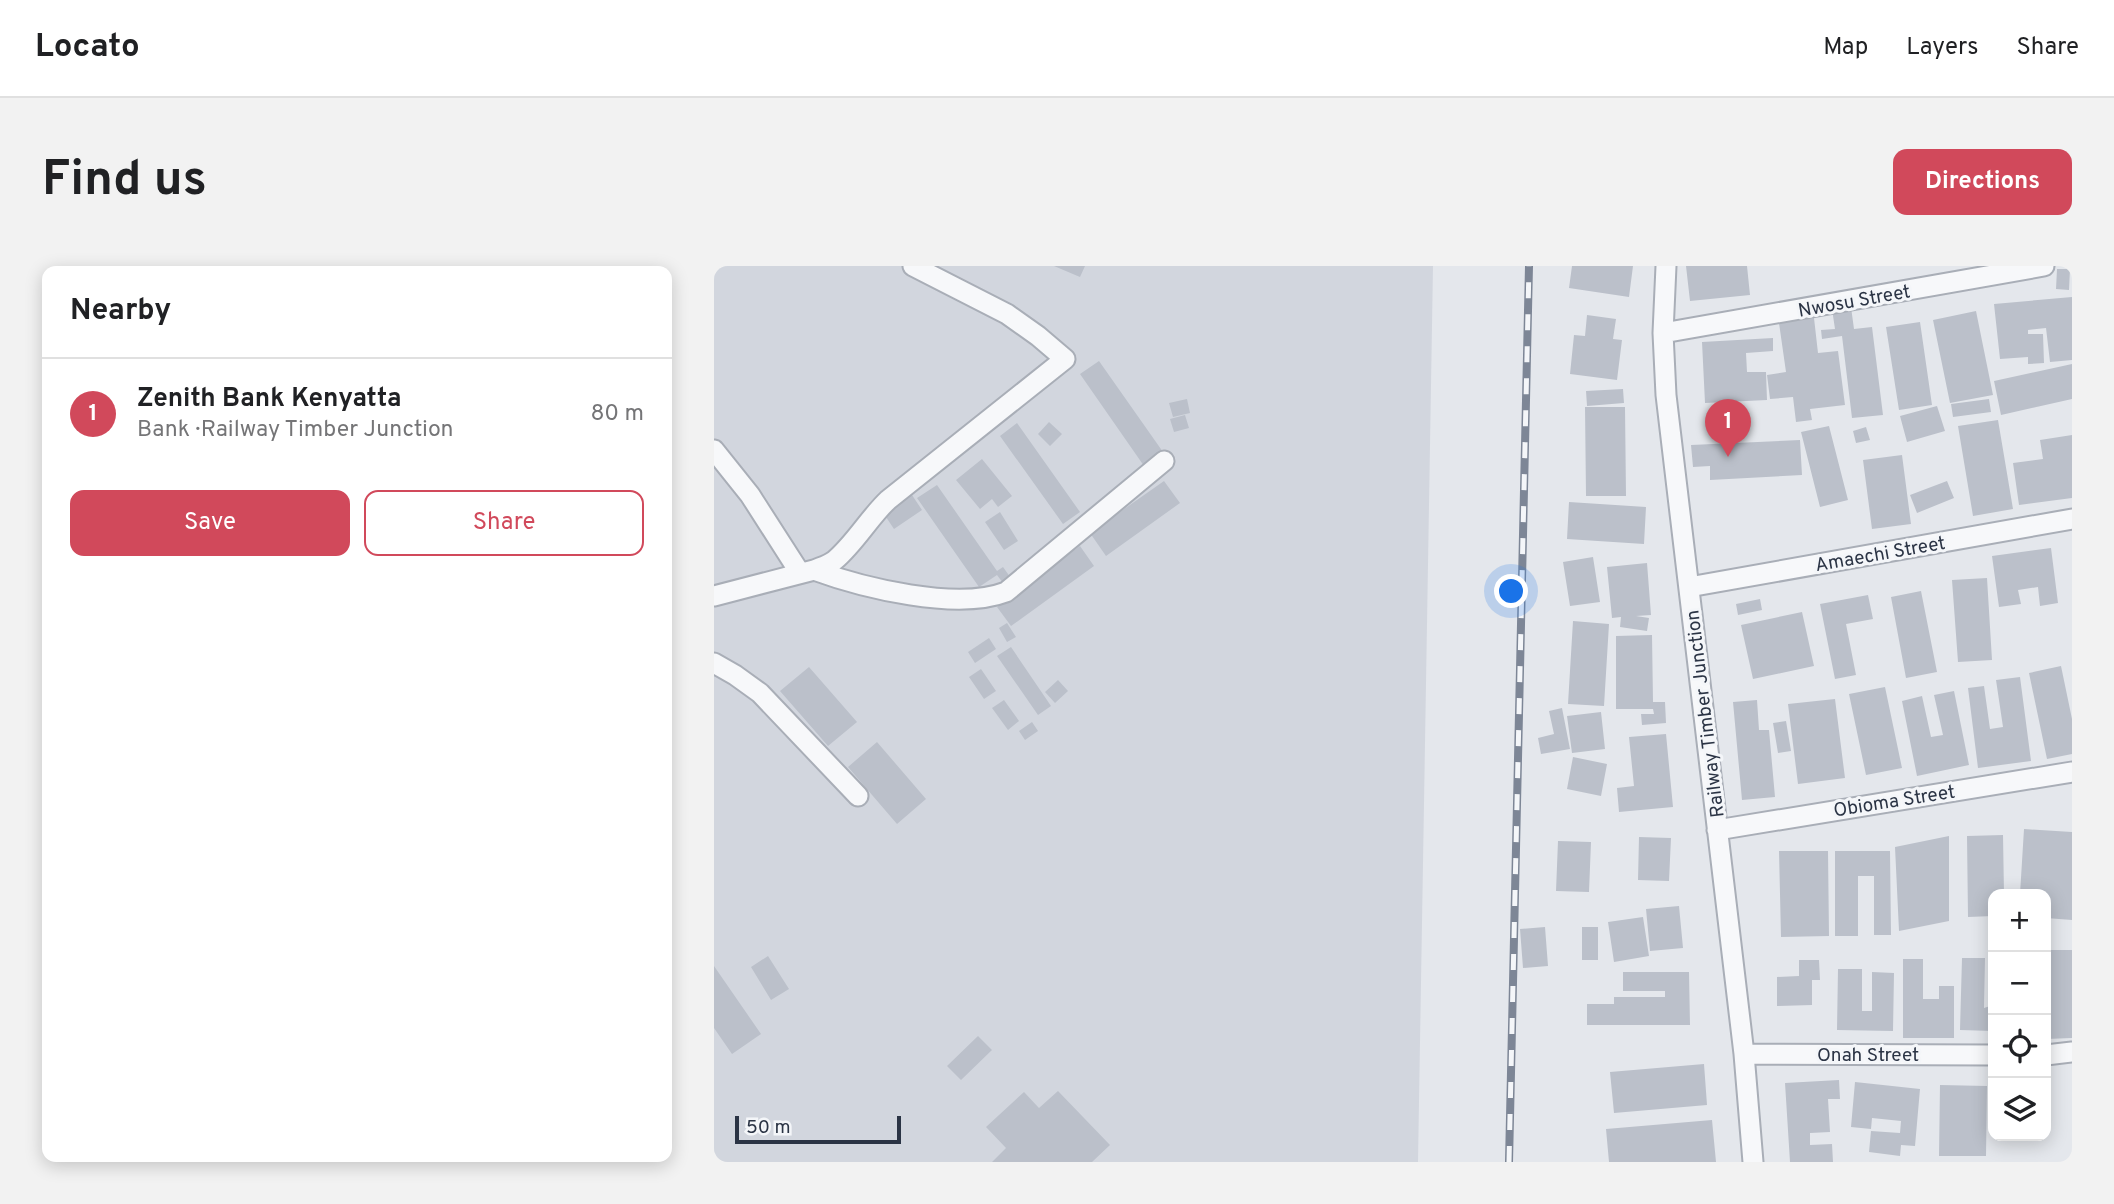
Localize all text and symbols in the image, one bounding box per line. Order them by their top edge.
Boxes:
text: Locato [35,27,140,69]
text: Map [1823,33,1868,63]
text: Layers [1906,33,1978,63]
text: Share [2016,33,2079,63]
button: Directions [1893,149,2072,215]
text: Find us [42,151,207,213]
street label: Nwosu Street [1796,280,1912,324]
text: Nearby [70,293,171,330]
text: Zenith Bank Kenyatta [137,383,402,416]
pin: 1 [1705,399,1751,457]
text: 1 [88,400,98,429]
text: 80 m [591,400,644,429]
text: Bank · Railway Timber Junction [137,416,454,445]
button: Save [70,490,350,556]
button: Share [364,490,644,556]
street label: Amaechi Street [1813,532,1947,578]
your location [1494,574,1528,608]
street label: Railway Timber Junction [1681,609,1731,819]
street label: Obioma Street [1832,781,1957,823]
map controls [1988,889,2051,1141]
button: + [1988,889,2051,952]
button: − [1988,952,2051,1015]
button: locate [1988,1015,2051,1078]
street label: Onah Street [1817,1044,1919,1068]
button: layers [1988,1078,2051,1141]
scale bar [735,1113,901,1145]
text: 50 m [746,1116,791,1140]

